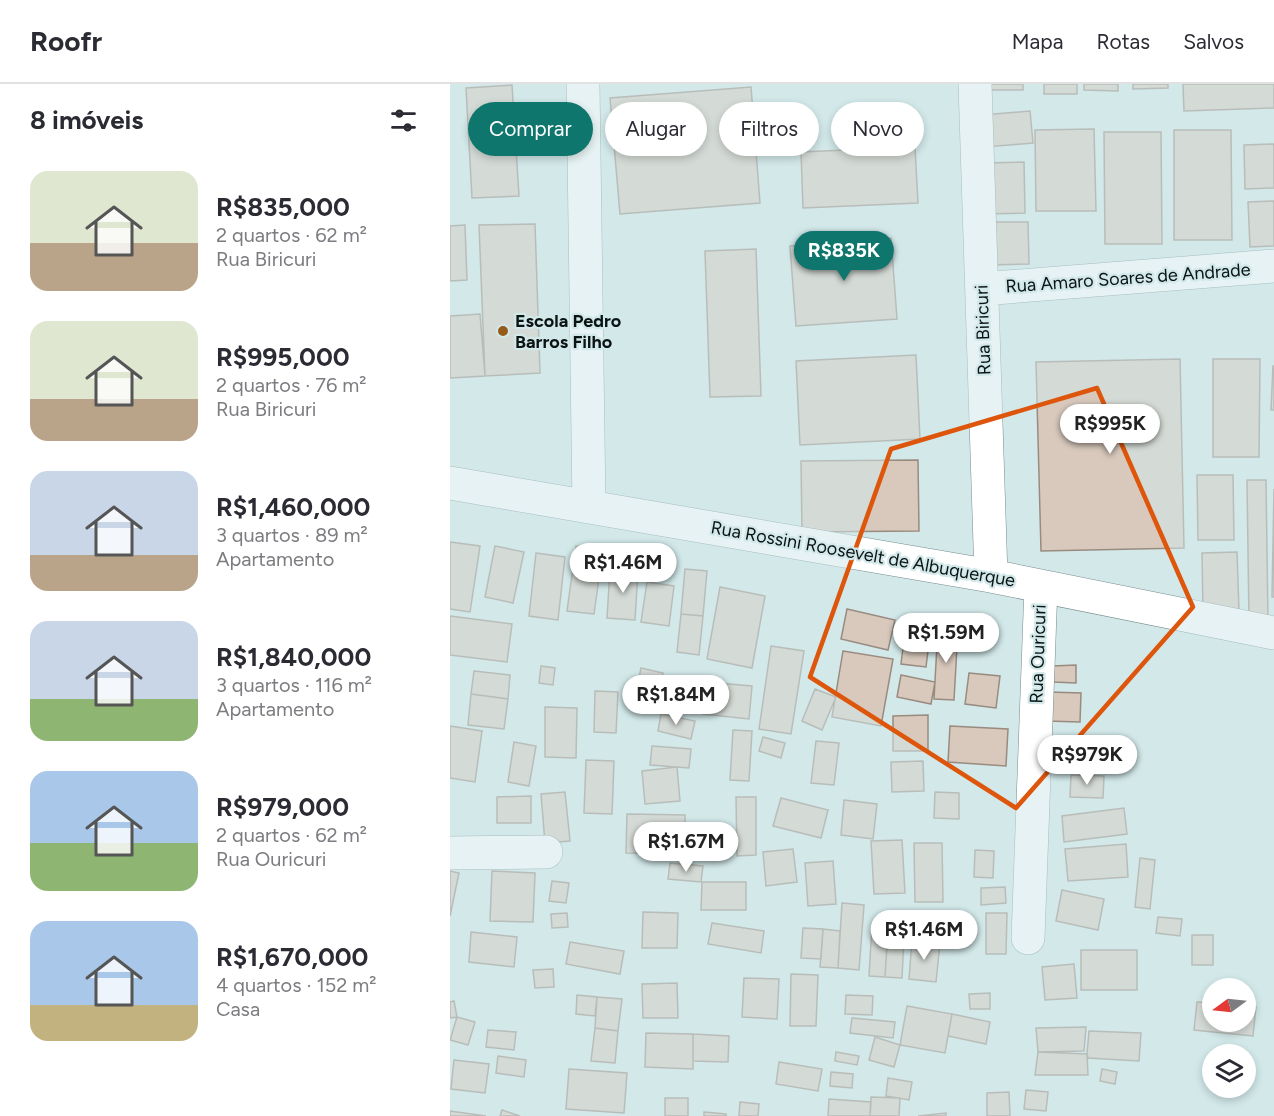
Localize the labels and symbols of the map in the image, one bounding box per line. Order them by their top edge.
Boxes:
pin: R$835K [795,231,893,282]
street label: Rua Amaro Soares de Andrade [1005,258,1251,298]
street label: Rua Biricuri [970,284,996,376]
place label: Escola Pedro Barros Filho [515,310,621,353]
marker: Escola Pedro Barros Filho [496,324,510,338]
pin: R$995K [1061,404,1159,455]
street label: Rua Rossini Roosevelt de Albuquerque [709,516,1017,592]
pin: R$1.46M [568,543,678,594]
street label: Rua Ouricuri [1025,604,1051,704]
pin: R$1.59M [891,613,1001,664]
pin: R$1.84M [621,675,731,726]
pin: R$979K [1038,735,1136,786]
pin: R$1.67M [631,822,741,873]
pin: R$1.46M [869,910,979,961]
north arrow [1202,978,1256,1032]

